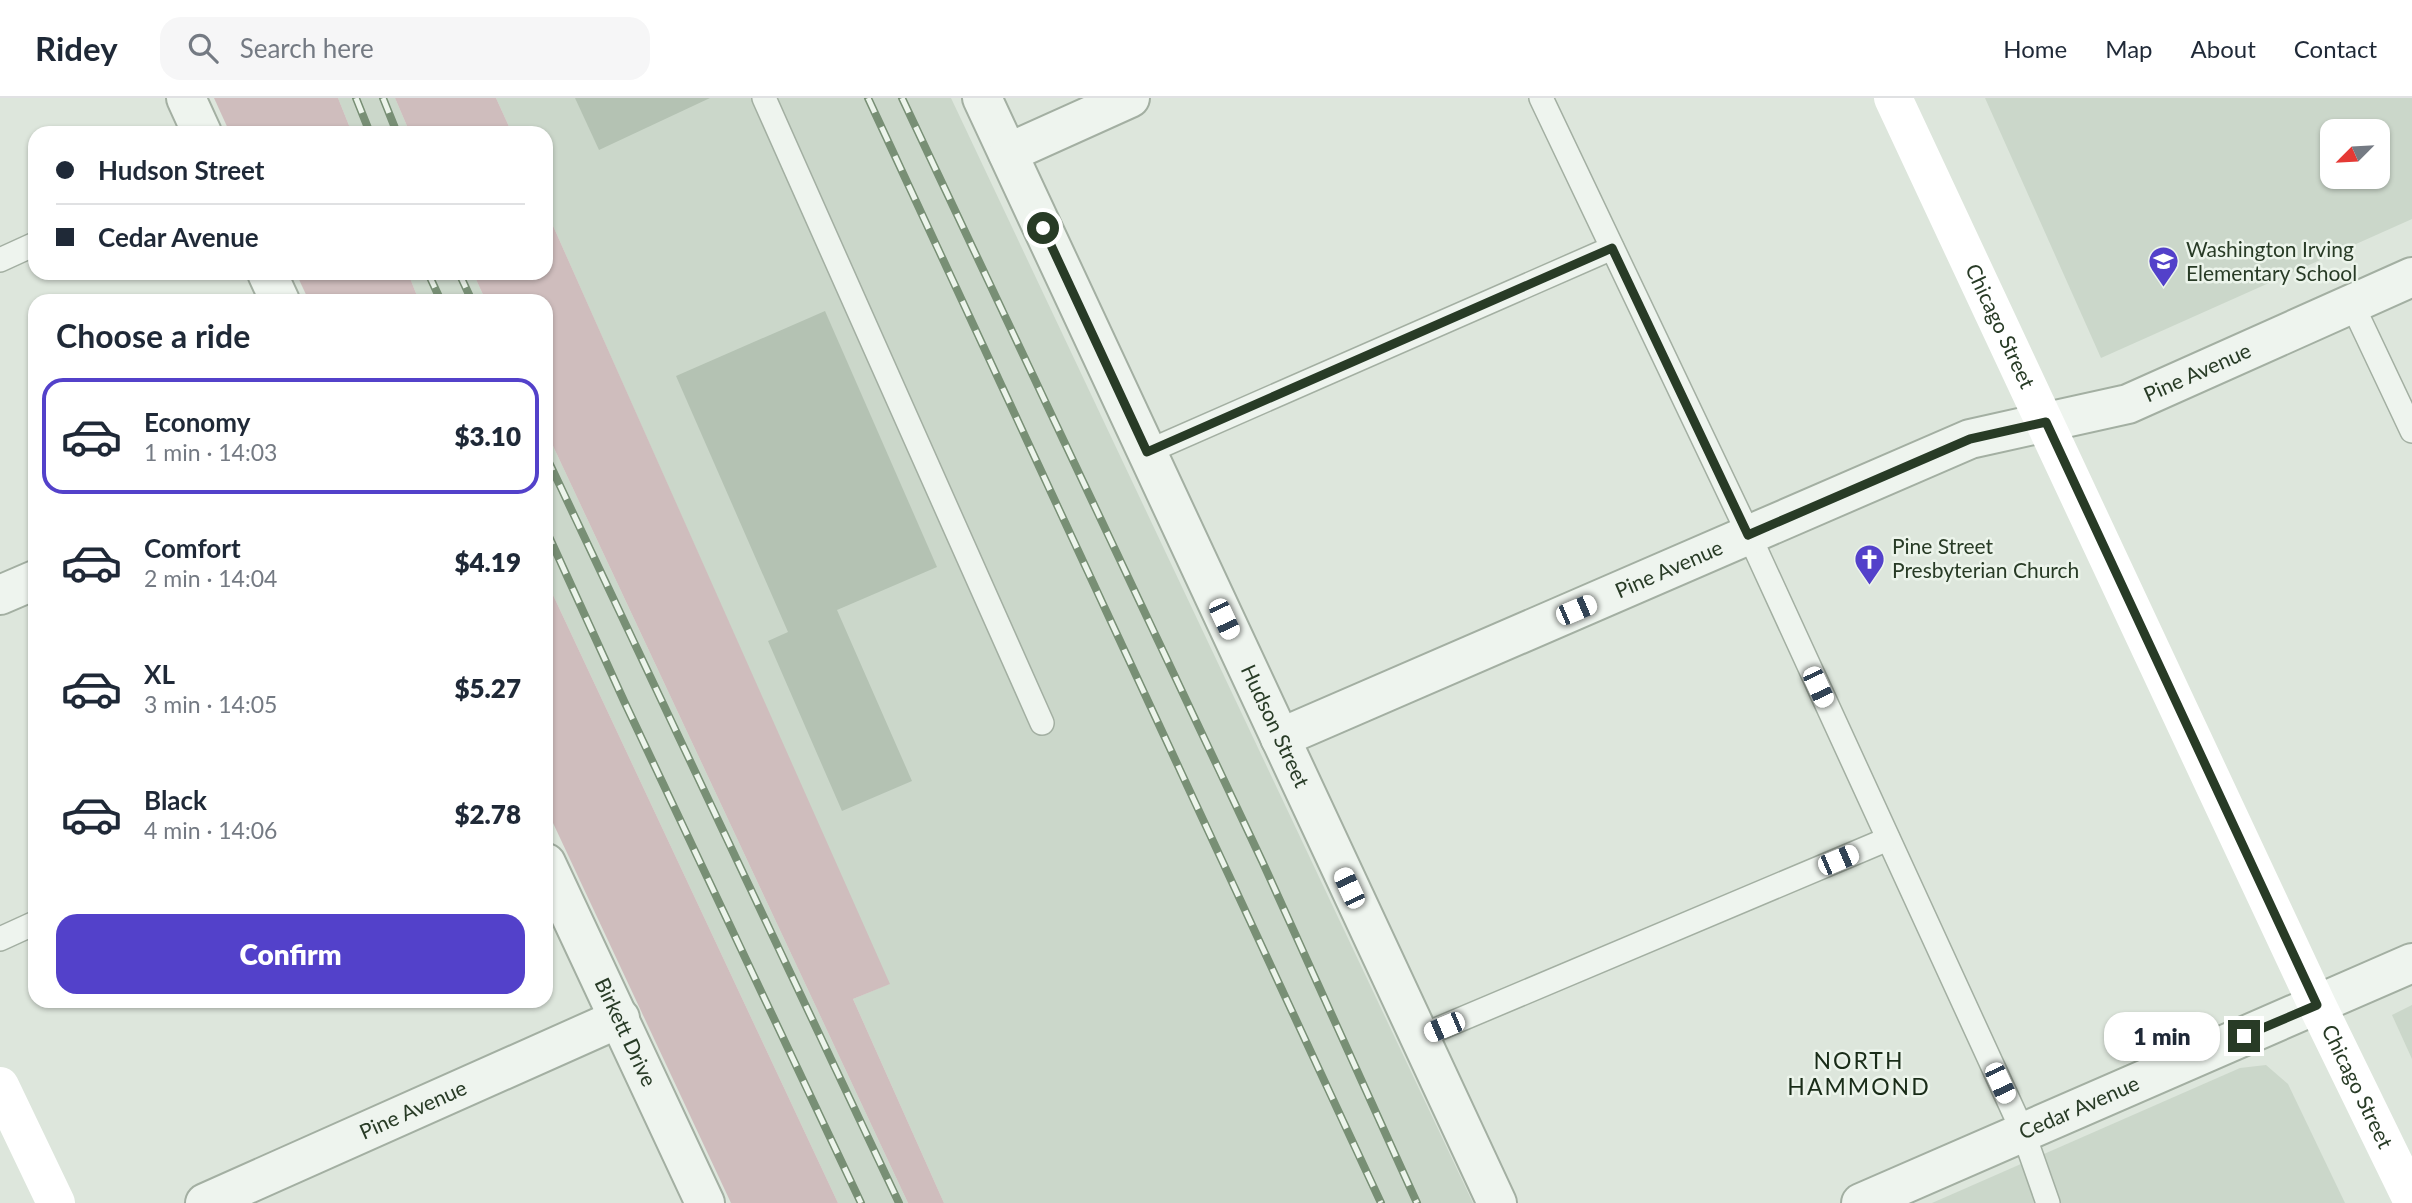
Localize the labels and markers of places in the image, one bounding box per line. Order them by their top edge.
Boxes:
place label: Washington Irving Elementary School [2186,236,2357,285]
school or university icon: Washington Irving Elementary School [2146,245,2180,289]
place label: Pine Street Presbyterian Church [1892,533,2079,582]
church icon: Pine Street Presbyterian Church [1852,542,1886,586]

